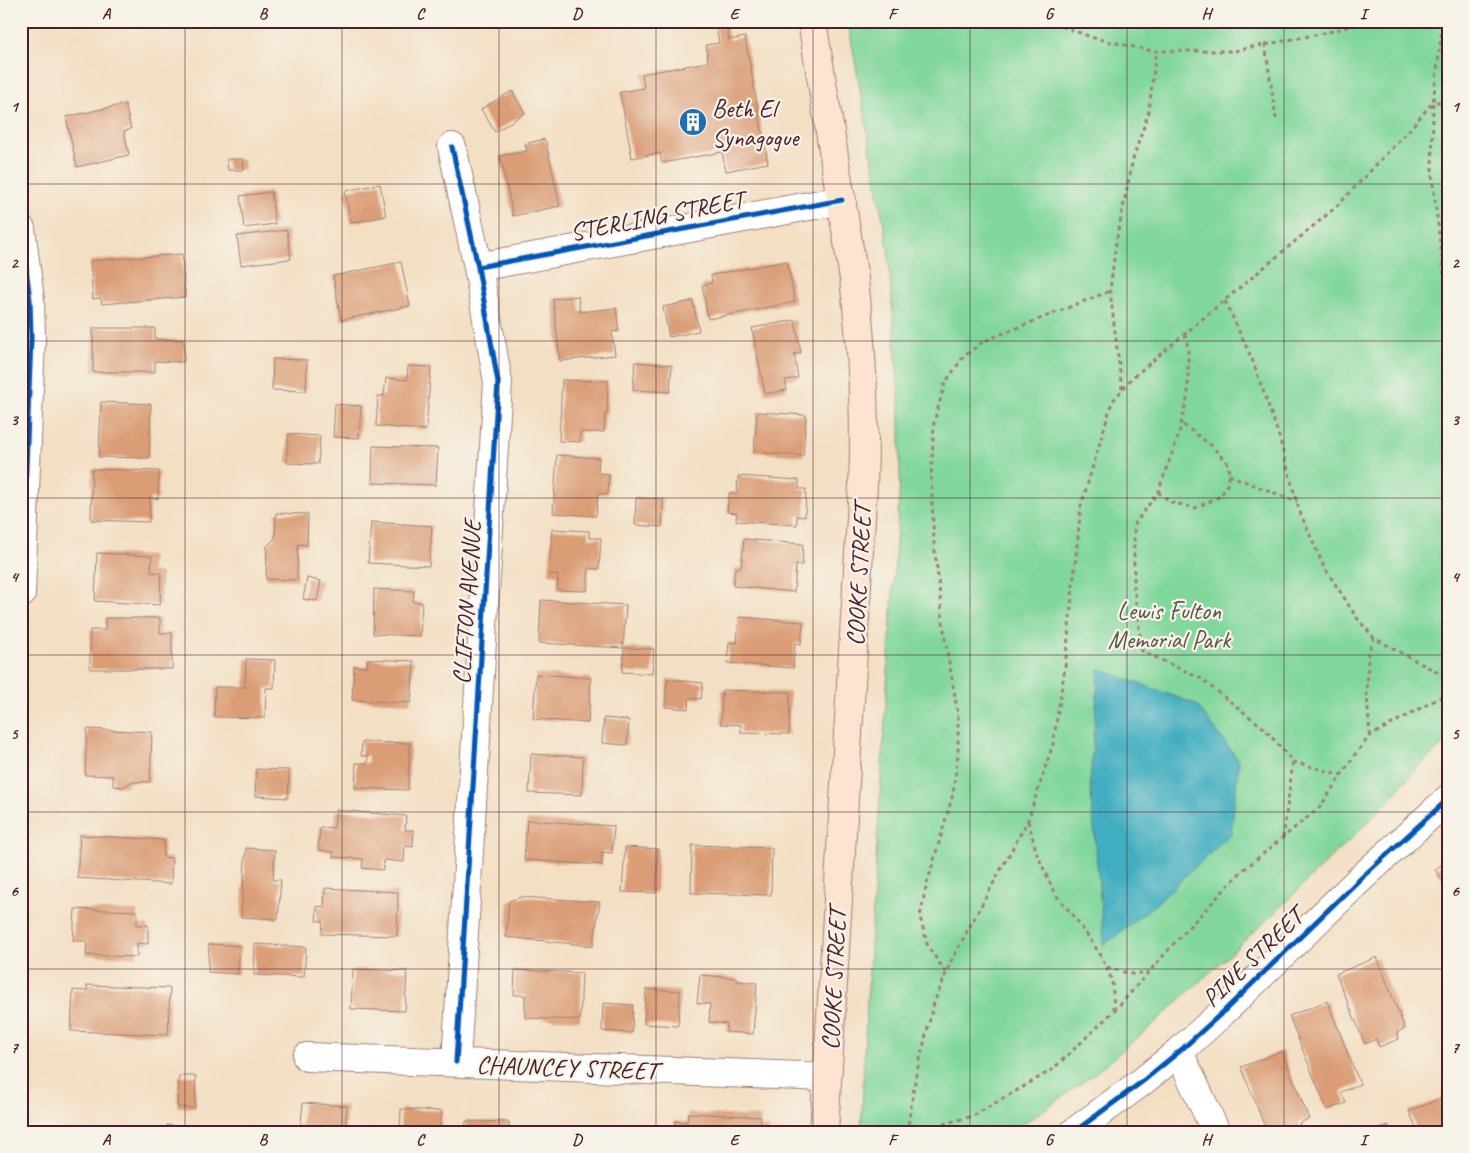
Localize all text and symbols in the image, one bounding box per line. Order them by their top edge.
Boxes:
text: A [102,4,112,24]
text: B [259,4,269,24]
text: C [416,4,426,24]
text: D [572,4,583,24]
text: E [730,4,741,24]
text: F [888,4,899,24]
text: G [1045,4,1055,24]
text: H [1201,4,1213,24]
text: I [1360,4,1370,24]
place label: Beth El Synagogue [712,93,800,154]
text: 1 [10,97,19,117]
text: 1 [1451,97,1460,117]
building icon: Beth El Synagogue [678,107,708,137]
street label: STERLING STREET [568,182,752,249]
text: 2 [10,253,19,273]
text: 2 [1451,253,1460,273]
text: 3 [10,410,19,430]
text: 3 [1451,410,1460,430]
street label: COOKE STREET [839,497,879,647]
street label: CLIFTON AVENUE [445,516,489,685]
text: 4 [10,567,19,587]
text: 4 [1451,567,1460,587]
park label: Lewis Fulton Memorial Park [1108,595,1232,656]
text: 5 [11,724,20,744]
text: 5 [1452,724,1461,744]
text: 6 [10,881,19,901]
text: 6 [1451,881,1460,901]
street label: PINE STREET [1195,897,1315,1014]
street label: COOKE STREET [814,901,854,1051]
text: 7 [10,1038,19,1058]
text: 7 [1451,1038,1460,1058]
street label: CHAUNCEY STREET [476,1049,665,1087]
text: A [102,1130,112,1150]
text: B [259,1130,269,1150]
text: C [416,1130,426,1150]
text: D [572,1130,583,1150]
text: E [730,1130,741,1150]
text: F [888,1130,899,1150]
text: G [1045,1130,1055,1150]
text: H [1201,1130,1213,1150]
text: I [1360,1130,1370,1150]

